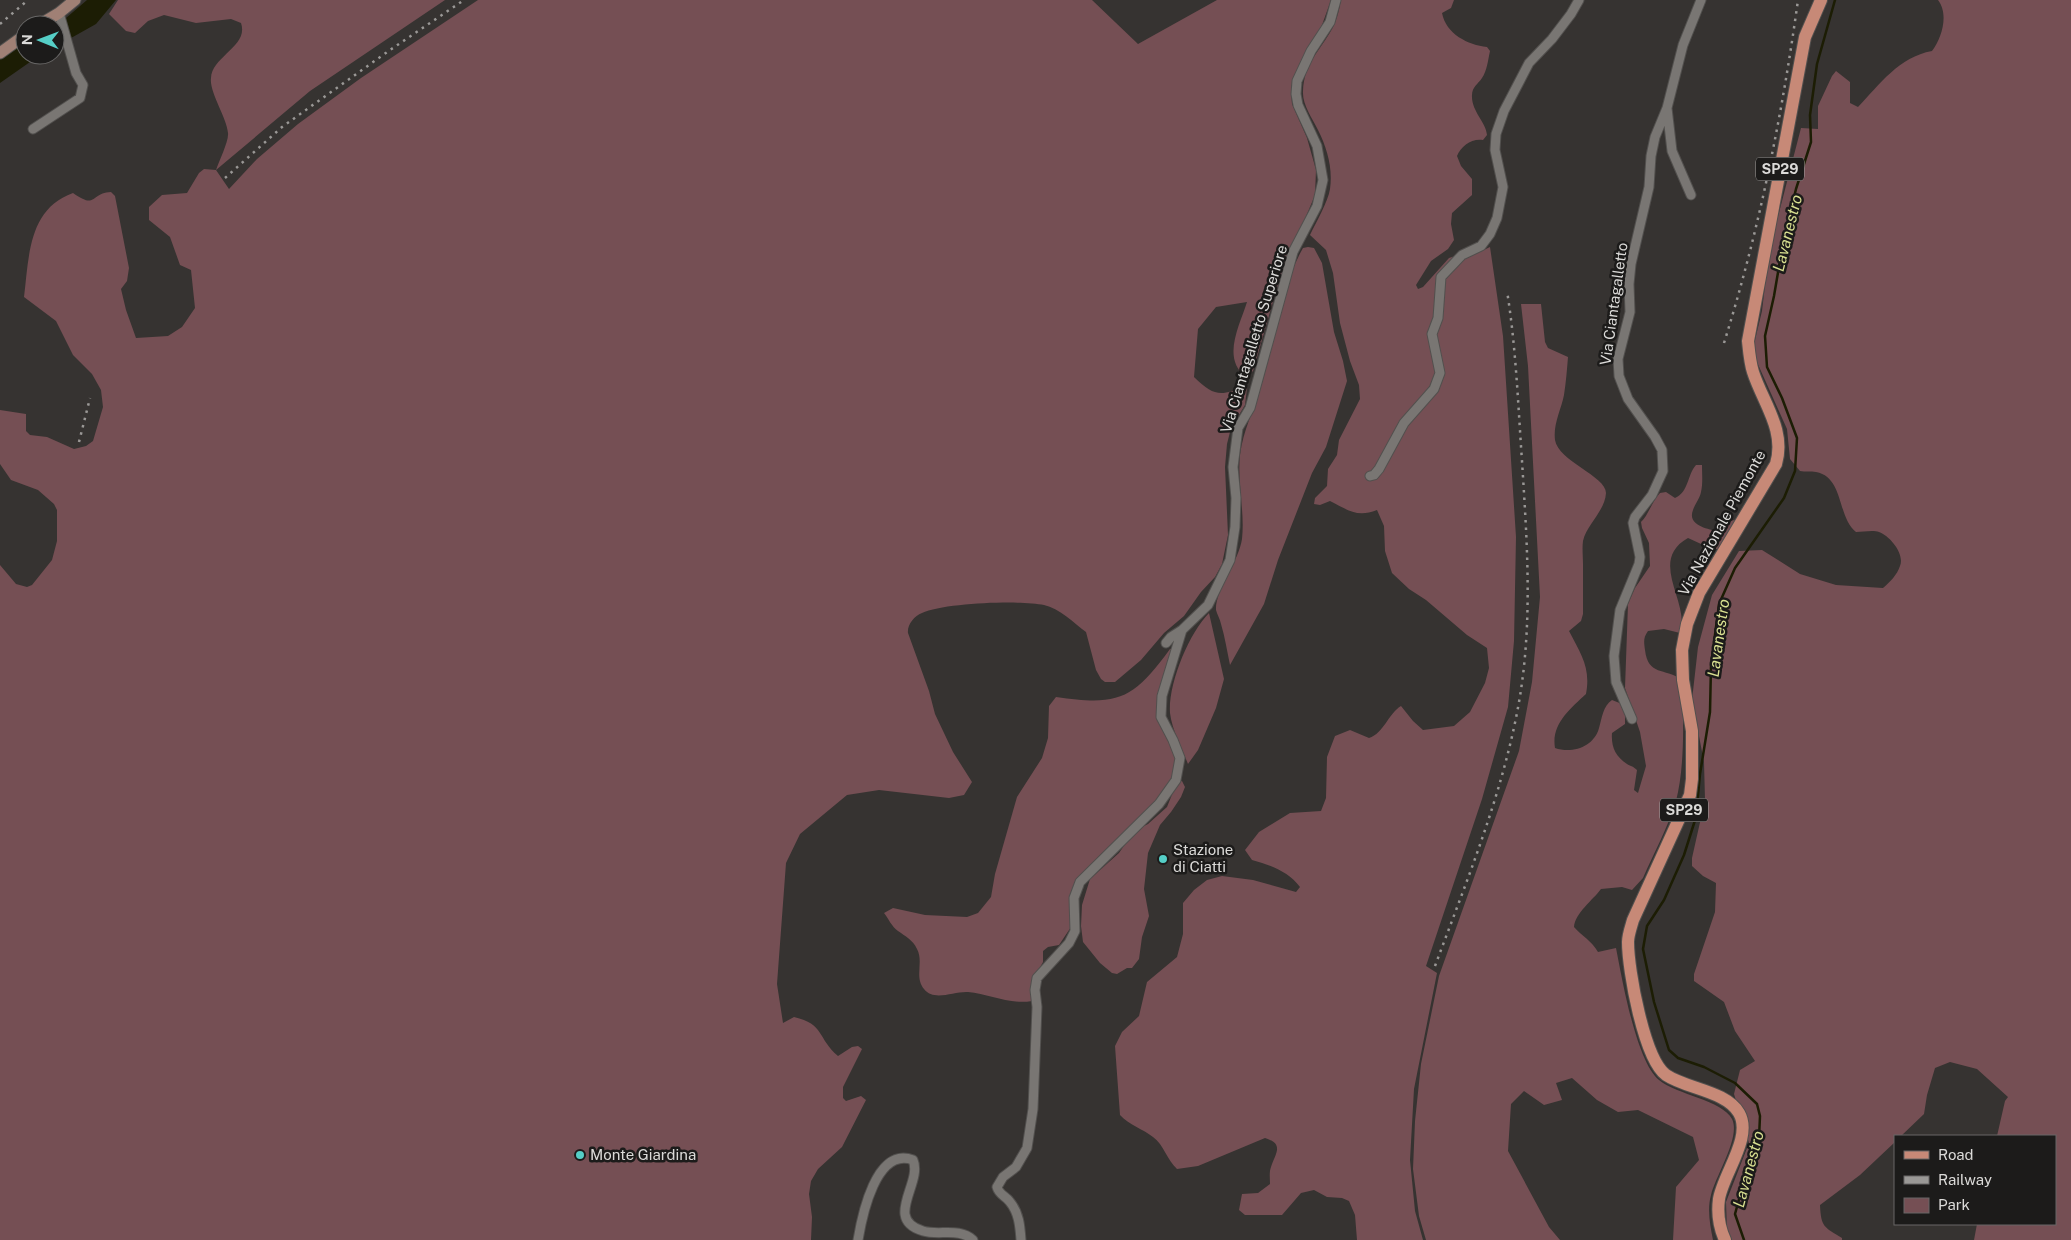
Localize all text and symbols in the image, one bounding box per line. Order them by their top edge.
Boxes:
north arrow [15,15,65,65]
text: N [19,34,35,45]
road number: SP29 [1756,157,1804,180]
water label: Lavanestro [1769,192,1806,274]
street label: Via Ciantagalletto [1596,241,1631,366]
street label: Via Ciantagalletto Superiore [1217,243,1290,435]
street label: Via Nazionale Piemonte [1674,447,1769,598]
water label: Lavanestro [1704,597,1733,678]
road number: SP29 [1660,798,1708,822]
place label: Stazione di Ciatti [1173,841,1233,875]
marker: Stazione di Ciatti [1157,853,1169,865]
water label: Lavanestro [1729,1128,1768,1210]
legend [1894,1135,2056,1225]
place label: Monte Giardina [590,1146,696,1163]
text: Road [1938,1146,1974,1163]
marker: Monte Giardina [574,1149,586,1161]
text: Railway [1938,1171,1992,1188]
text: Park [1938,1196,1970,1213]

